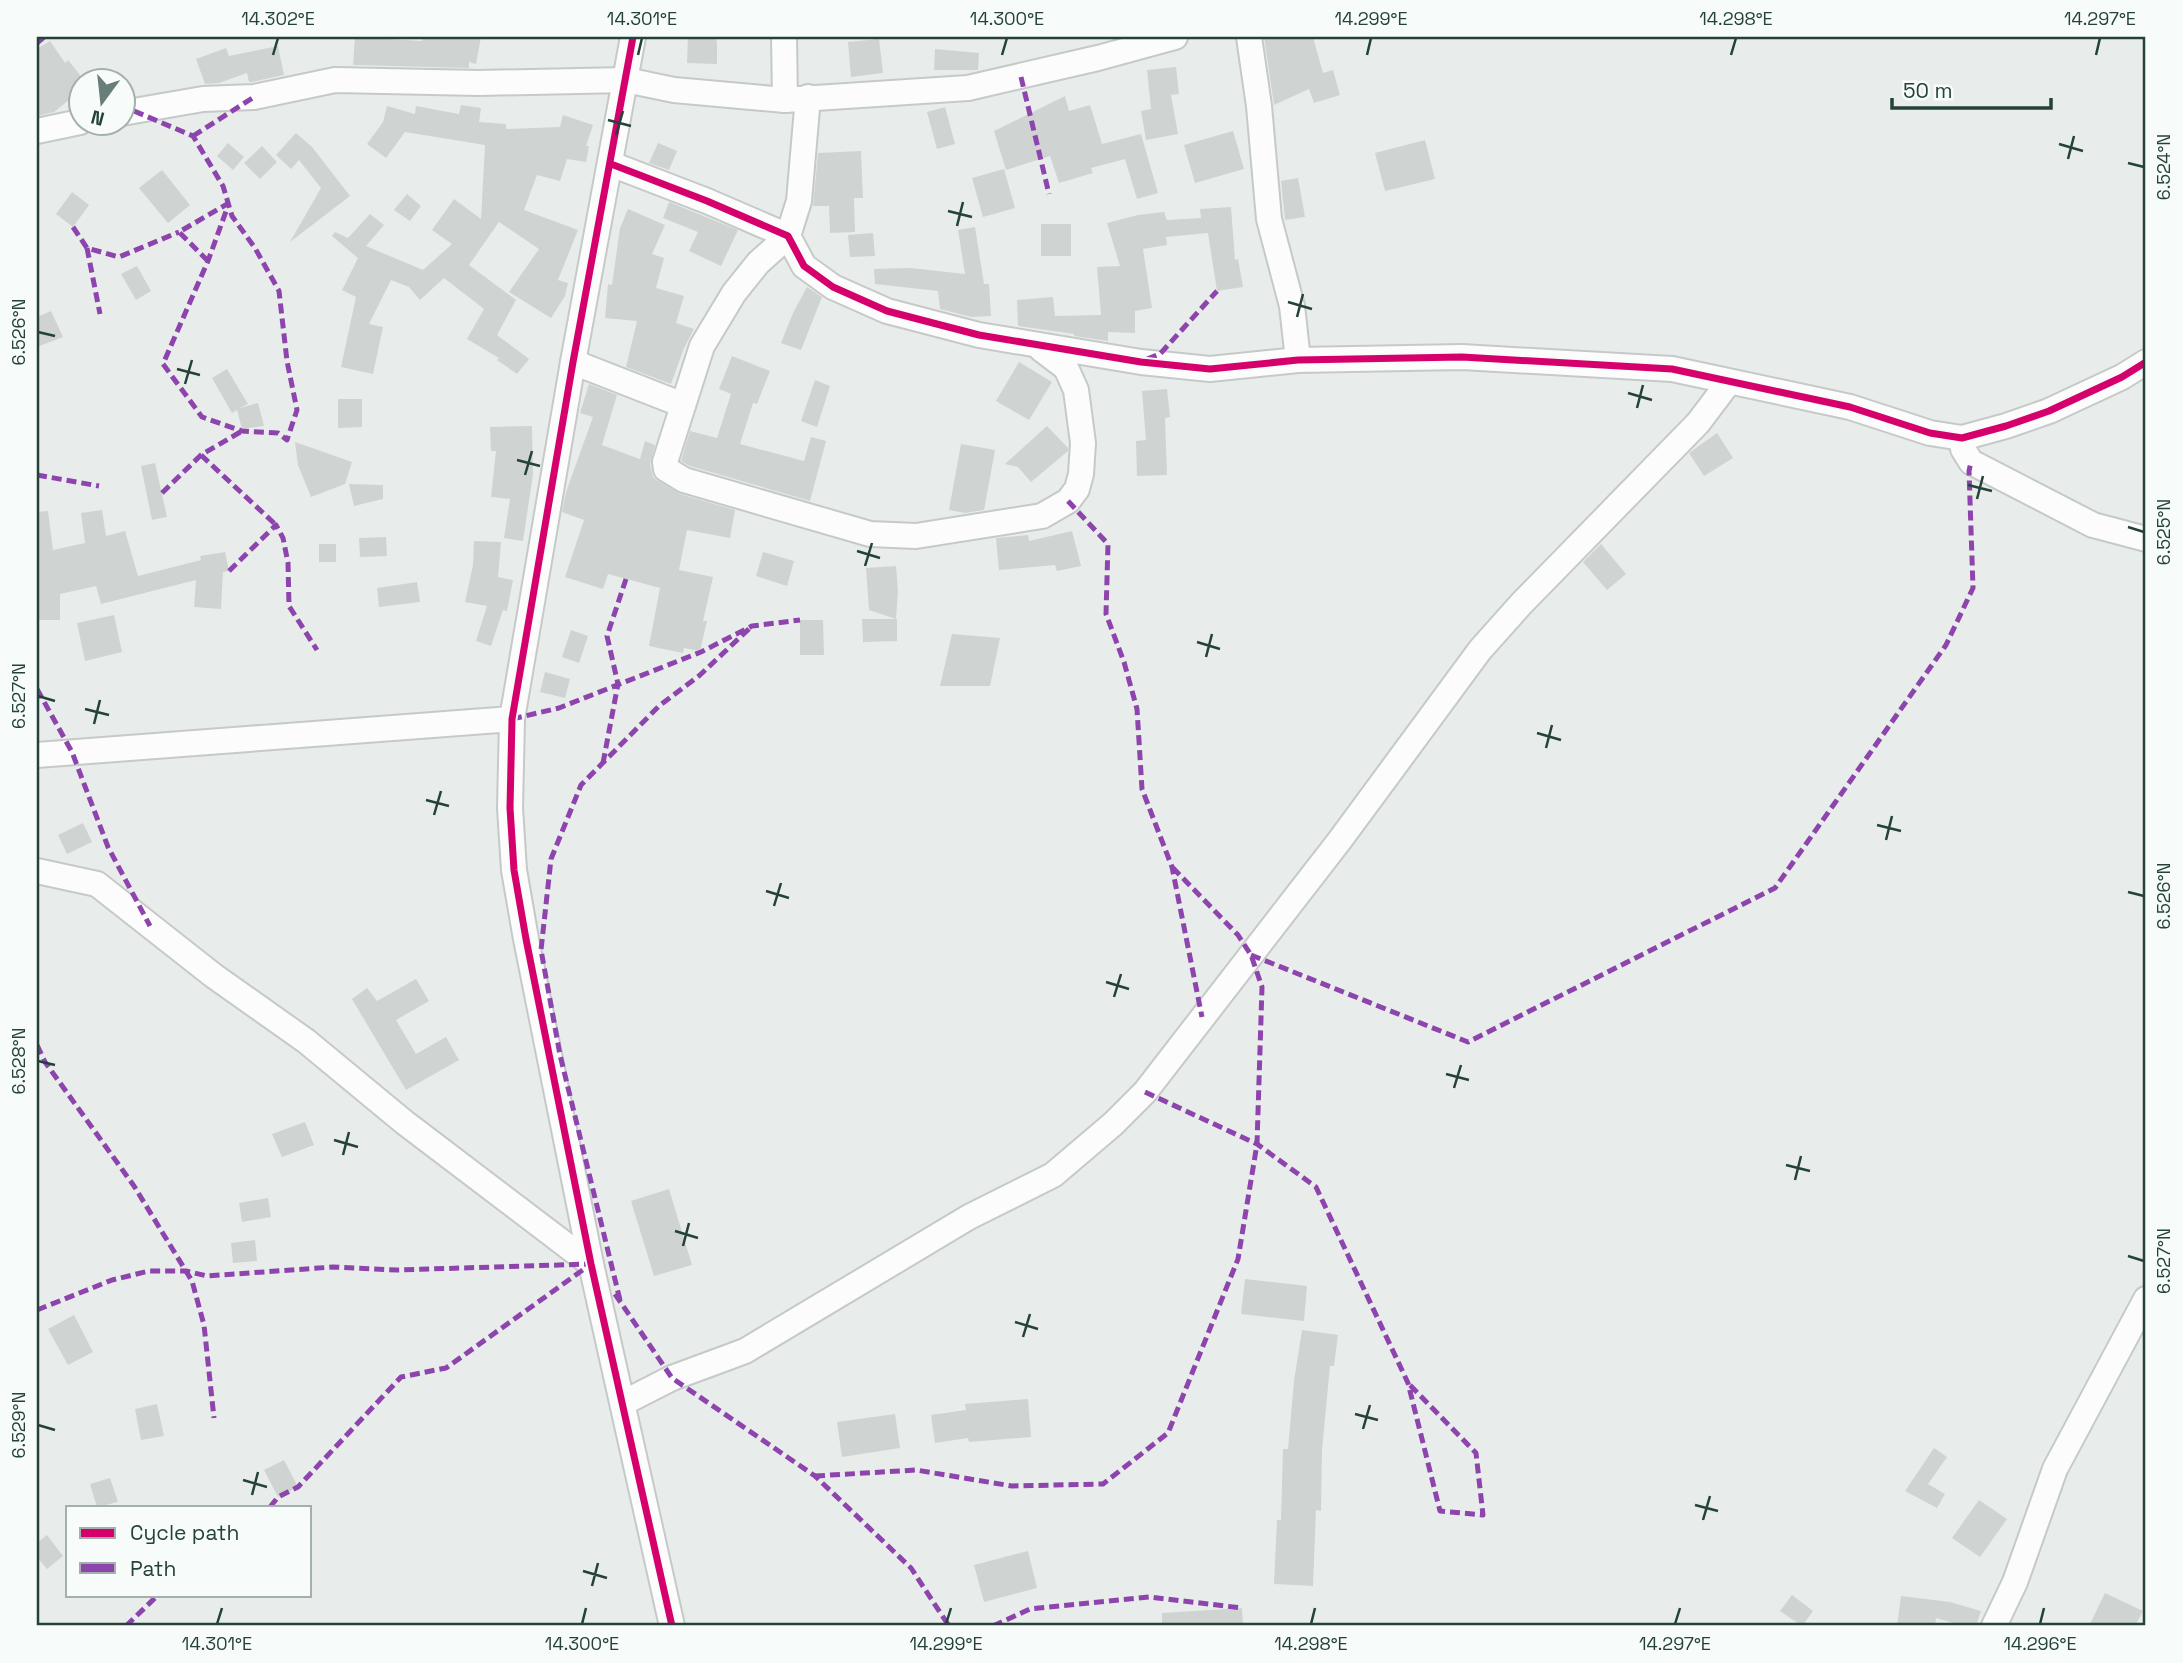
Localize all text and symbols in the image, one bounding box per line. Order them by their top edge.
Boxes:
text: 14.302°E [241,7,315,30]
text: 14.301°E [607,7,677,30]
text: 14.300°E [970,7,1044,30]
text: 14.299°E [1334,7,1408,30]
text: 14.298°E [1699,7,1773,30]
text: 14.297°E [2064,7,2136,30]
north arrow [66,66,136,136]
scale bar [1892,66,2052,110]
text: 50 m [1903,77,1953,104]
text: N [88,104,107,132]
text: 6.524°N [2152,134,2175,200]
text: 6.526°N [7,299,30,365]
text: 6.525°N [2152,499,2175,565]
text: 6.527°N [7,663,30,729]
text: 6.526°N [2152,863,2175,929]
text: 6.528°N [7,1027,30,1095]
text: 6.527°N [2152,1228,2175,1294]
text: 6.529°N [7,1392,30,1458]
legend [66,1506,312,1596]
text: Cycle path [130,1519,239,1546]
text: Path [130,1555,176,1582]
text: 14.301°E [182,1632,252,1655]
text: 14.300°E [545,1632,619,1655]
text: 14.299°E [909,1632,983,1655]
text: 14.298°E [1274,1632,1348,1655]
text: 14.297°E [1639,1632,1711,1655]
text: 14.296°E [2003,1632,2077,1655]

